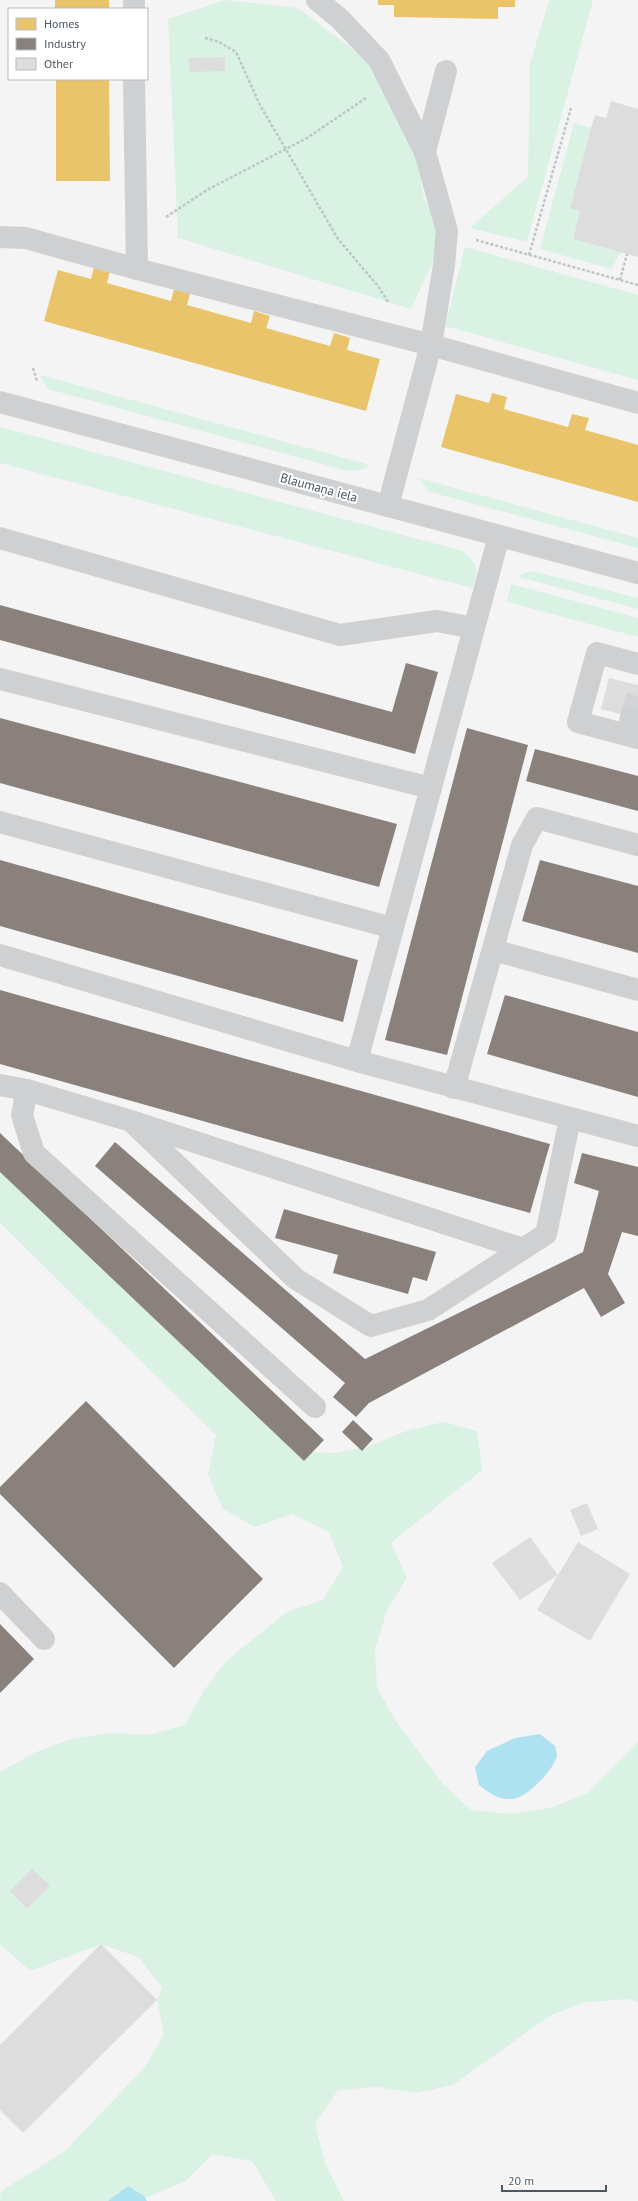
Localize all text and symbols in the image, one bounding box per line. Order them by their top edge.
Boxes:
legend [8,8,148,80]
text: Homes [44,16,79,31]
text: Industry [44,36,86,51]
text: Other [44,56,73,71]
street label: Blaumaņa iela [278,469,359,506]
scale bar [502,2167,606,2193]
text: 20 m [508,2173,534,2188]

